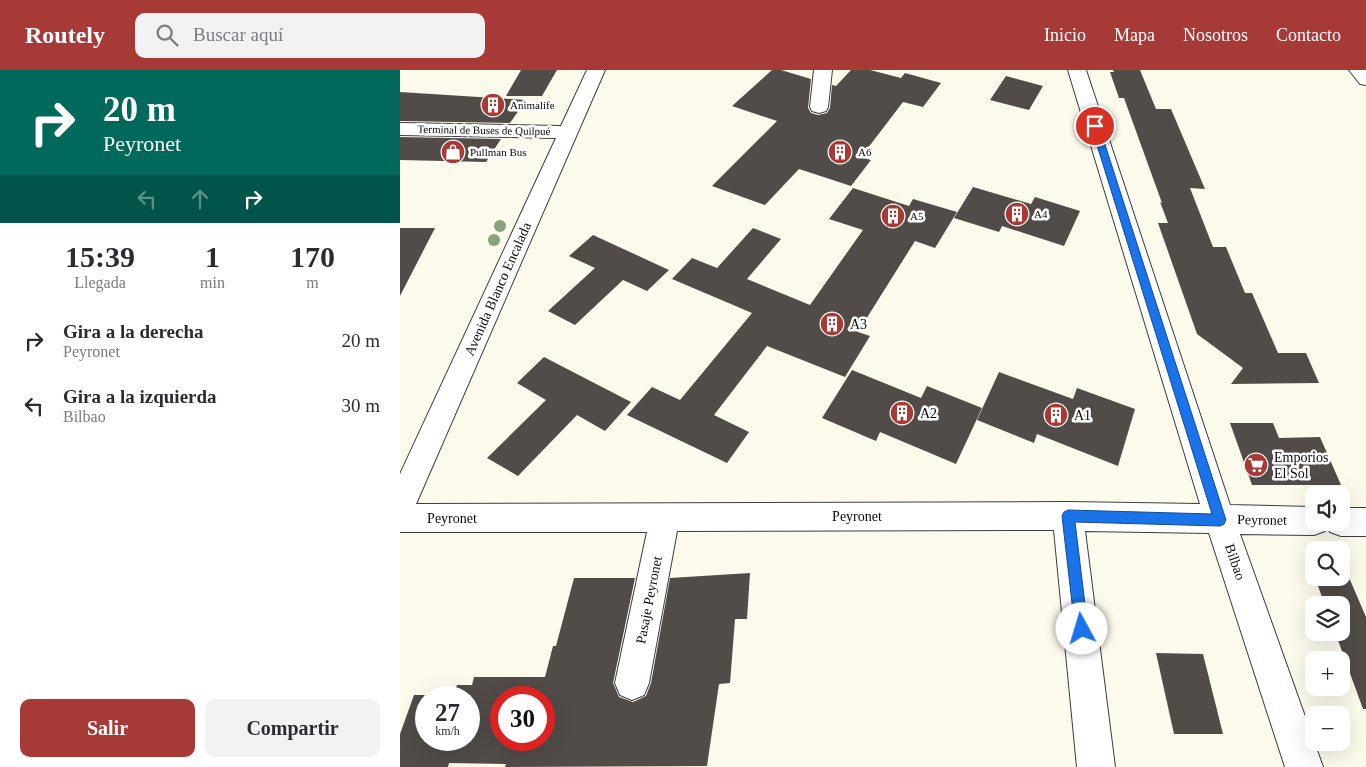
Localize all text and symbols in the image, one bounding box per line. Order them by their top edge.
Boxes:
search box [135,13,485,58]
icon: search [153,21,181,49]
text: Routely [25,22,105,48]
text: Buscar aquí [193,24,283,45]
text: Inicio [1044,25,1086,45]
text: Mapa [1114,25,1155,45]
text: Nosotros [1183,25,1248,45]
text: Contacto [1276,25,1341,45]
icon: right [20,90,85,155]
text: 20 m [103,90,176,129]
building icon: Animalife [480,92,506,118]
place label: Animalife [510,99,555,111]
pin [1074,105,1116,147]
icon: arrive [1081,112,1109,140]
street label: Terminal de Buses de Quilpué [417,123,551,137]
text: Peyronet [103,131,181,156]
shop icon: Pullman Bus [440,139,466,165]
building icon: A6 [827,139,853,165]
place label: Pullman Bus [470,146,527,158]
place label: A6 [858,146,872,158]
icon: left [133,185,161,213]
icon: ahead [186,185,214,213]
icon: right [239,185,267,213]
building icon: A4 [1004,201,1030,227]
building icon: A5 [880,203,906,229]
place label: A4 [1034,208,1048,220]
place label: A5 [910,210,924,222]
street label: Avenida Blanco Encalada [462,219,535,358]
text: 15:39 [65,240,135,273]
text: 1 [205,240,220,273]
text: 170 [290,240,335,273]
text: Llegada [74,274,126,291]
text: min [200,274,225,291]
text: m [306,274,319,291]
building icon: A3 [819,311,845,337]
place label: A3 [850,317,867,332]
text: Gira a la derecha [63,321,204,342]
icon: right [20,327,48,355]
text: 20 m [341,330,380,351]
text: Peyronet [63,343,120,360]
text: Gira a la izquierda [63,386,217,407]
icon: left [20,392,48,420]
text: 30 m [341,395,380,416]
building icon: A2 [889,400,915,426]
building icon: A1 [1043,402,1069,428]
place label: A2 [920,406,937,421]
text: Bilbao [63,408,106,425]
place label: A1 [1074,408,1091,423]
place label: Emporios El Sol [1274,450,1328,481]
supermarket icon: Emporios El Sol [1243,452,1269,478]
map controls [1305,486,1350,751]
button: sound [1305,486,1350,531]
street label: Peyronet [832,509,882,524]
street label: Peyronet [427,511,477,526]
street label: Peyronet [1237,512,1287,528]
button: search [1305,541,1350,586]
street label: Bilbao [1222,542,1248,582]
street label: Pasaje Peyronet [633,555,665,645]
button: layers [1305,596,1350,641]
position arrow [1055,602,1107,654]
button: + [1305,651,1350,696]
speed limit sign: 30 [490,686,555,751]
button: Salir [20,699,195,757]
button: Compartir [205,699,380,757]
text: 27 [435,699,460,726]
button: − [1305,706,1350,751]
text: km/h [435,724,460,738]

